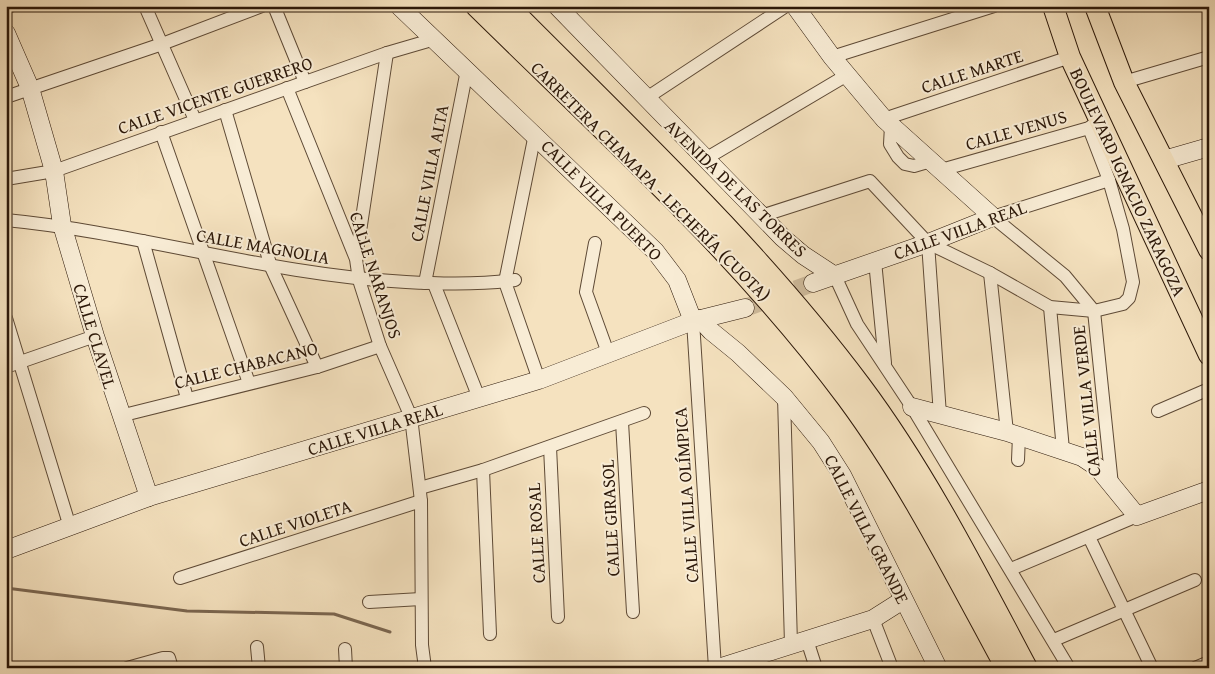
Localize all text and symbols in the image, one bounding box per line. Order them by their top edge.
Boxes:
street label: CALLE MARTE [918,42,1026,100]
street label: CALLE VICENTE GUERRERO [114,49,316,141]
street label: CARRETERA CHAMAPA - LECHERÍA (CUOTA) [525,55,777,307]
street label: BOULEVARD IGNACIO ZARAGOZA [1063,63,1193,301]
street label: CALLE VILLA ALTA [402,102,456,244]
street label: CALLE VENUS [962,103,1070,157]
street label: AVENIDA DE LAS TORRES [659,113,814,264]
street label: CALLE VILLA PUERTO [535,133,669,267]
street label: CALLE VILLA REAL [890,193,1030,267]
street label: CALLE NARANJOS [343,208,409,342]
street label: CALLE MAGNOLIA [194,221,332,271]
street label: CALLE CLAVEL [66,280,124,392]
street label: CALLE VILLA VERDE [1065,324,1107,478]
street label: CALLE CHABACANO [171,334,321,396]
street label: CALLE VILLA REAL [304,396,446,462]
street label: CALLE VILLA OLÍMPICA [666,406,706,584]
street label: CALLE VILLA GRANDE [818,450,916,608]
street label: CALLE GIRASOL [593,459,627,577]
street label: CALLE ROSAL [520,482,552,584]
street label: CALLE VIOLETA [235,492,355,554]

